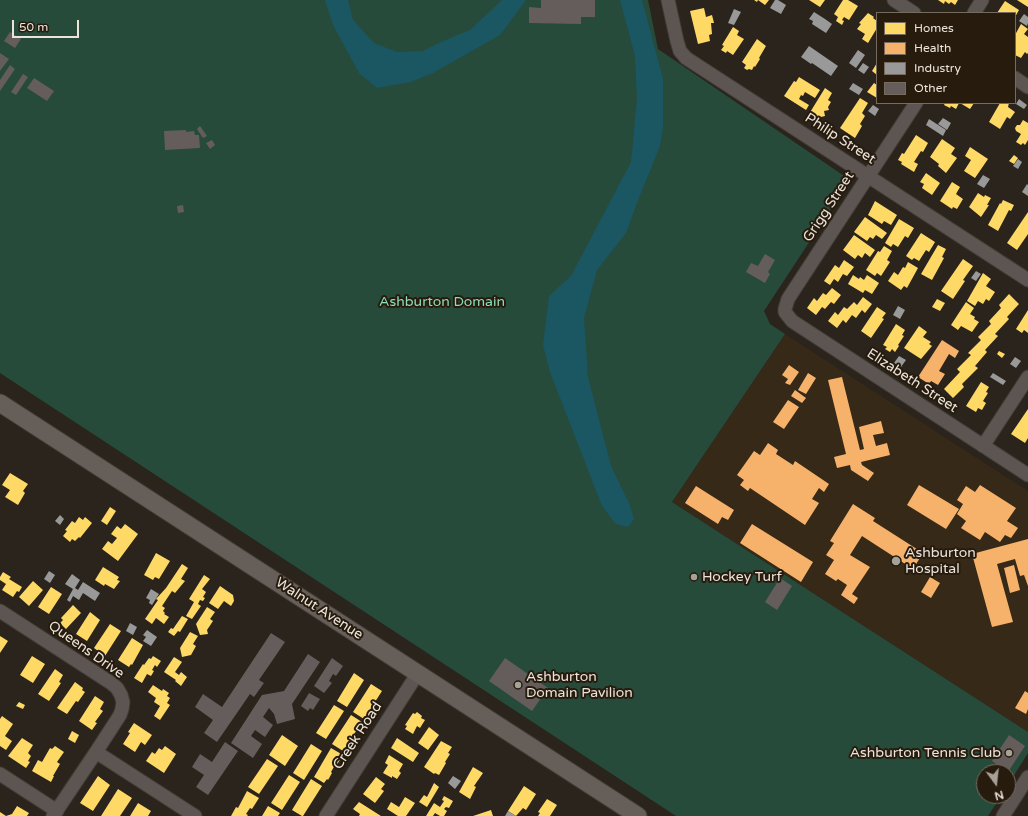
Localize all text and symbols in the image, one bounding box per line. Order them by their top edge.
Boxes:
scale bar [14,12,81,38]
legend [876,12,1016,104]
text: 50 m [19,20,48,34]
text: Homes [914,21,954,35]
text: Health [914,41,951,55]
text: Industry [914,61,961,75]
text: Other [914,81,947,95]
street label: Philip Street [802,110,878,168]
street label: Grigg Street [800,169,858,245]
park label: Ashburton Domain [379,294,505,310]
street label: Elizabeth Street [863,345,961,417]
place label: Ashburton Hospital [905,545,976,578]
marker: Ashburton Hospital [890,555,902,567]
place label: Hockey Turf [702,569,782,585]
marker: Hockey Turf [689,572,699,582]
street label: Walnut Avenue [272,574,366,644]
street label: Queens Drive [45,618,127,682]
place label: Ashburton Domain Pavilion [526,669,633,702]
marker: Ashburton Domain Pavilion [513,680,523,690]
street label: Creek Road [330,699,386,773]
place label: Ashburton Tennis Club [850,745,1001,761]
marker: Ashburton Tennis Club [1004,748,1014,758]
north arrow [976,764,1016,804]
text: N [993,788,1005,803]

